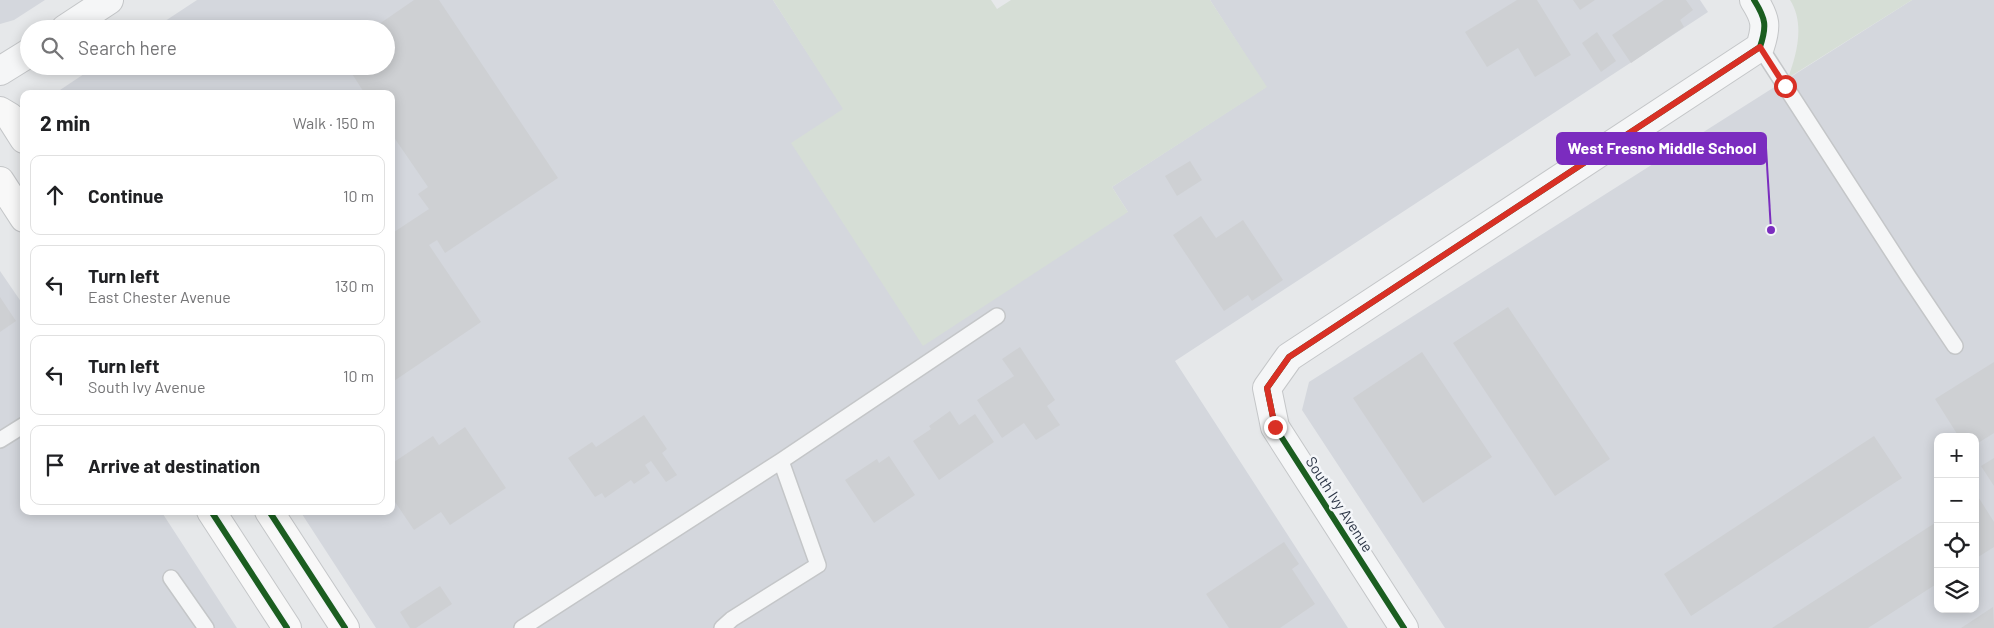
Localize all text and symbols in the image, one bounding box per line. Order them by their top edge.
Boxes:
search box [20,20,395,75]
icon: search [38,34,66,62]
text: Search here [78,36,177,59]
route start [1774,75,1797,98]
text: 2 min [40,110,90,135]
text: Walk · 150 m [293,113,375,132]
callout: West Fresno Middle School [1557,133,1766,164]
text: West Fresno Middle School [1568,138,1757,157]
icon: ahead [41,181,69,209]
text: Continue [88,184,164,207]
text: 10 m [343,186,374,205]
text: Turn left [88,264,159,287]
icon: left [41,271,69,299]
text: 130 m [335,276,374,295]
text: East Chester Avenue [88,287,231,306]
text: Turn left [88,354,159,377]
icon: left [41,361,69,389]
text: 10 m [343,366,374,385]
text: South Ivy Avenue [88,377,205,396]
route end [1264,416,1287,439]
map controls [1934,433,1979,613]
button: + [1934,433,1979,478]
icon: arrive [41,451,69,479]
street label: South Ivy Avenue [1302,453,1378,555]
text: Arrive at destination [88,454,260,477]
button: − [1934,478,1979,523]
button: locate [1934,523,1979,568]
button: layers [1934,568,1979,613]

